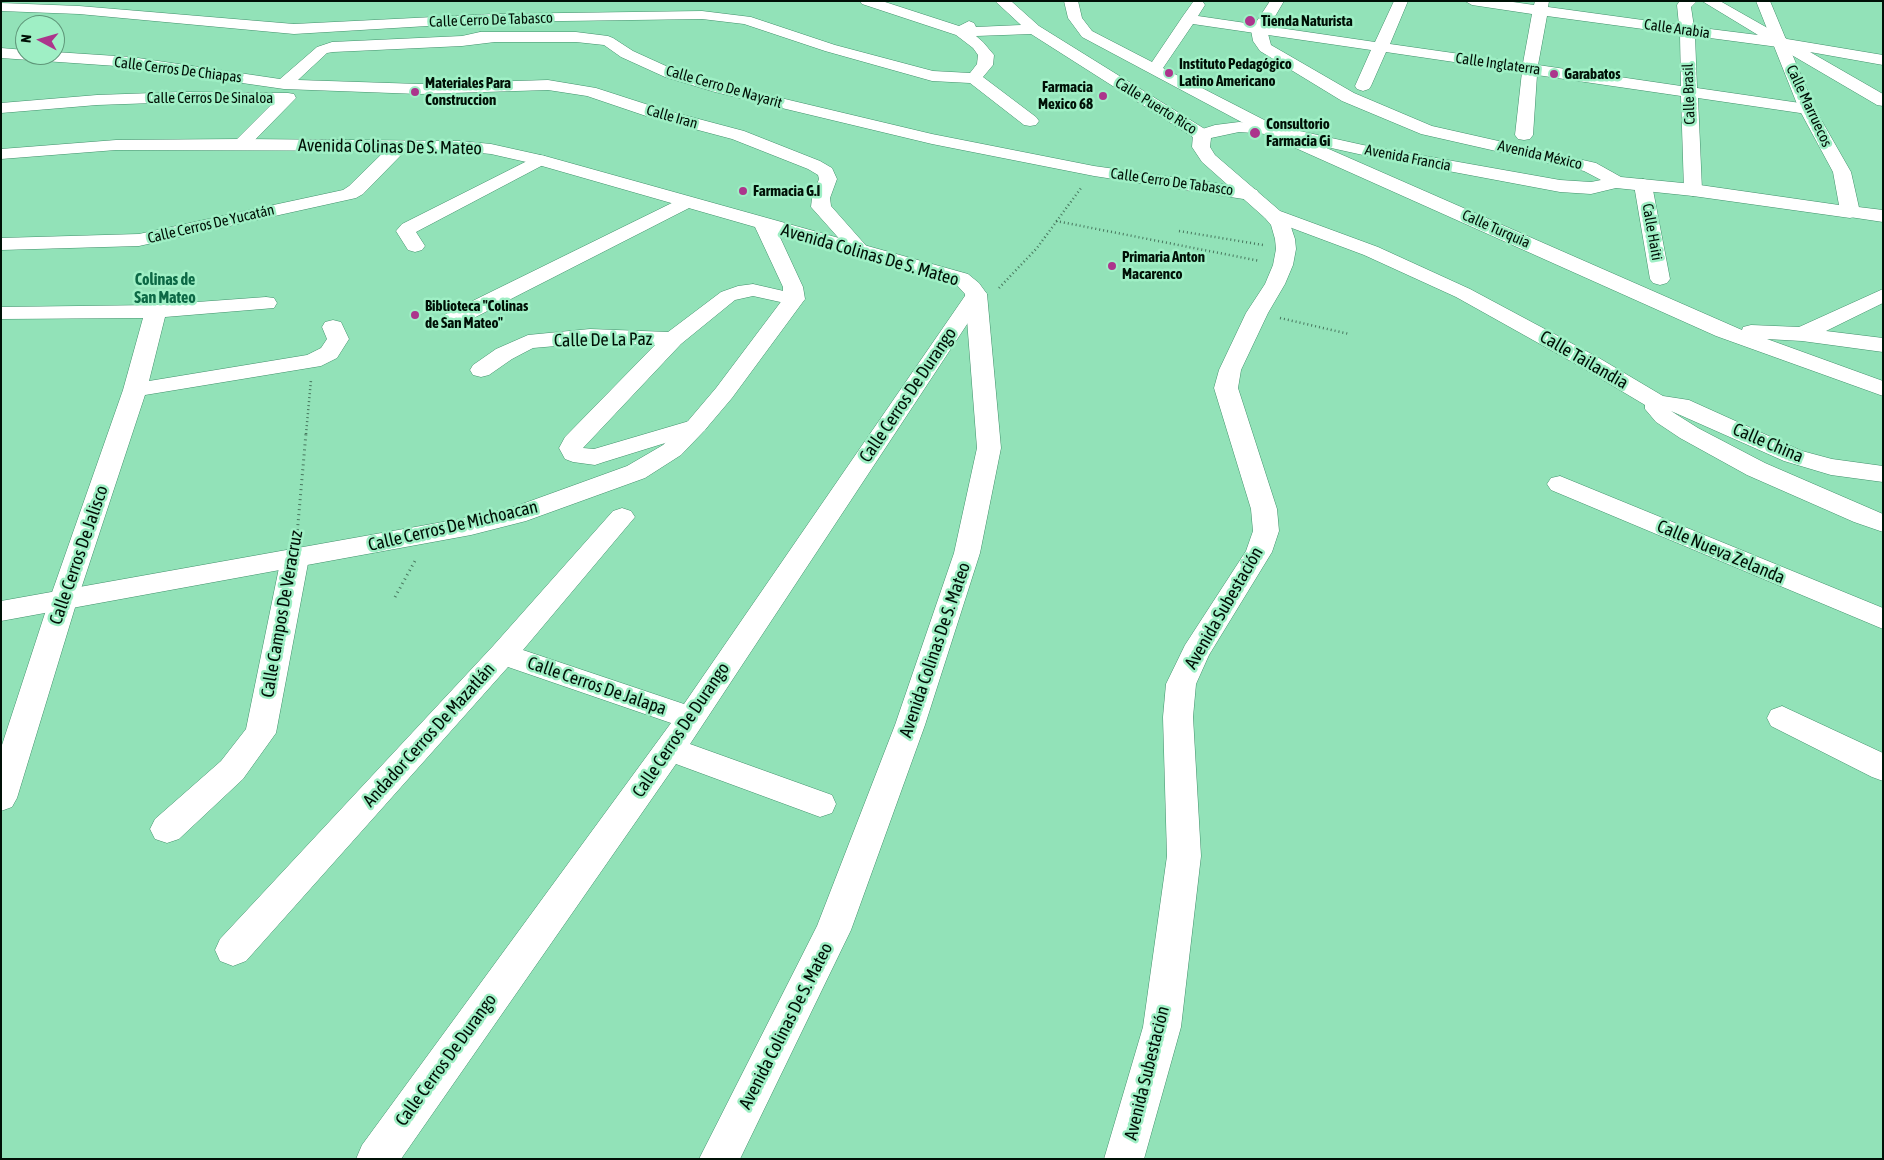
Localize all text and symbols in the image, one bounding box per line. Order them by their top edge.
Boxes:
street label: Calle Cerro De Tabasco [429,9,553,31]
place label: Tienda Naturista [1261,12,1353,30]
marker: Tienda Naturista [1243,14,1257,28]
north arrow [15,15,65,65]
street label: Calle Arabia [1643,15,1711,43]
text: N [18,34,34,43]
street label: Calle Inglaterra [1454,49,1542,79]
street label: Calle Cerros De Chiapas [113,53,243,87]
place label: Instituto Pedagógico Latino Americano [1179,55,1292,90]
street label: Calle Cerro De Nayarit [664,62,784,112]
street label: Calle Marruecos [1782,62,1836,150]
street label: Calle Brasil [1679,63,1699,125]
place label: Garabatos [1564,65,1621,83]
marker: Instituto Pedagógico Latino Americano [1163,67,1175,79]
marker: Garabatos [1548,68,1560,80]
place label: Materiales Para Construccion [425,74,511,109]
street label: Calle Puerto Rico [1112,74,1200,138]
place label: Farmacia Mexico 68 [1038,78,1093,113]
marker: Materiales Para Construccion [409,86,421,98]
street label: Calle Cerros De Sinaloa [147,89,273,107]
marker: Farmacia Mexico 68 [1097,90,1109,102]
street label: Calle Iran [644,101,700,133]
place label: Consultorio Farmacia Gi [1266,115,1330,150]
marker: Consultorio Farmacia Gi [1248,126,1262,140]
street label: Avenida Colinas De S. Mateo [298,135,482,159]
street label: Avenida México [1496,137,1584,173]
street label: Avenida Francia [1364,141,1452,175]
street label: Calle Cerro De Tabasco [1110,164,1234,200]
place label: Farmacia G.I [753,182,820,200]
marker: Farmacia G.I [737,185,749,197]
street label: Calle Cerros De Yucatán [146,201,276,247]
street label: Calle Haiti [1638,202,1666,262]
street label: Calle Turquia [1459,206,1533,252]
street label: Avenida Colinas De S. Mateo [779,219,961,291]
place label: Primaria Anton Macarenco [1122,248,1205,283]
marker: Primaria Anton Macarenco [1106,260,1118,272]
district label: Colinas de San Mateo [134,270,196,308]
place label: Biblioteca "Colinas de San Mateo" [425,297,528,332]
marker: Biblioteca "Colinas de San Mateo" [409,309,421,321]
street label: Calle Cerros De Durango [855,323,961,467]
street label: Calle Tailandia [1536,326,1632,394]
street label: Calle De La Paz [554,328,652,352]
street label: Calle China [1729,418,1807,468]
street label: Calle Cerros De Jalisco [45,483,113,627]
street label: Calle Cerros De Michoacan [366,496,540,556]
street label: Calle Nueva Zelanda [1654,515,1788,589]
street label: Calle Campos De Veracruz [257,529,307,699]
street label: Avenida Subestación [1180,543,1268,673]
street label: Avenida Colinas De S. Mateo [895,560,975,740]
street label: Calle Cerros De Jalapa [525,652,669,720]
street label: Andador Cerros De Mazatlán [359,658,499,812]
street label: Calle Cerros De Durango [628,658,734,802]
street label: Avenida Colinas De S. Mateo [735,939,837,1113]
street label: Calle Cerros De Durango [391,990,501,1130]
street label: Avenida Subestación [1120,1004,1174,1142]

